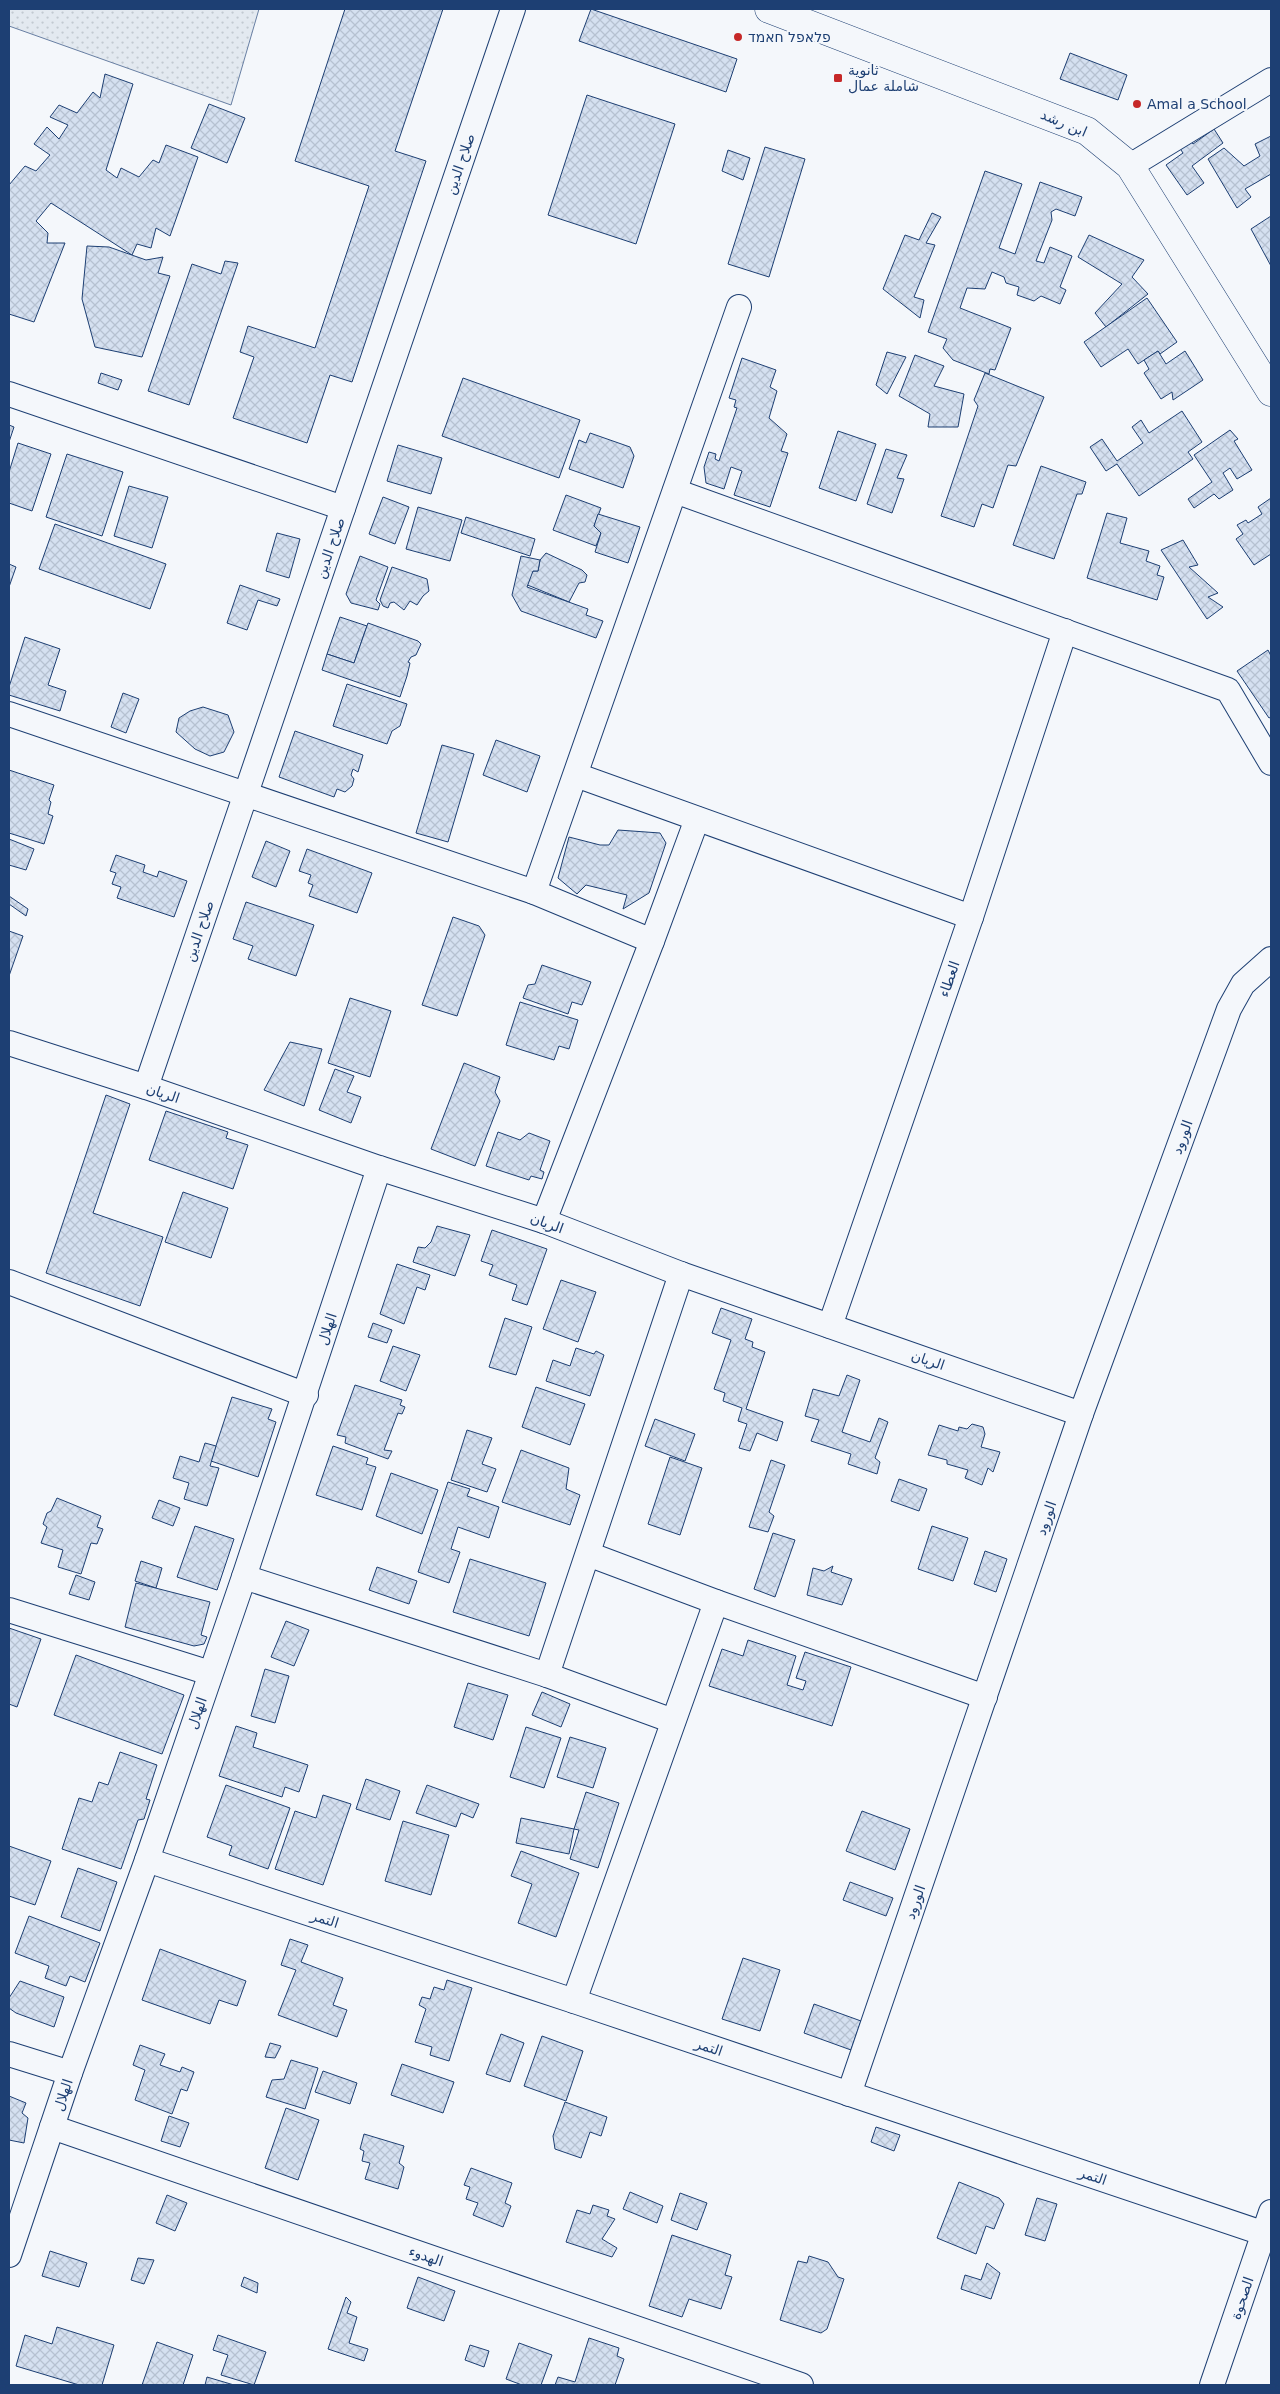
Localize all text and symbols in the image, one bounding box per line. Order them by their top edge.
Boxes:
place label: פלאפל חאמד [748,29,831,45]
marker: פלאפל חאמד [732,31,744,43]
place label: ثانوية شاملة عمال [848,62,919,94]
marker: ثانوية شاملة عمال [832,72,844,84]
place label: Amal a School [1147,96,1247,112]
marker: Amal a School [1131,98,1143,110]
street label: ابن رشد [1038,106,1090,141]
street label: صلاح الدين [442,131,479,197]
street label: صلاح الدين [312,515,349,581]
street label: صلاح الدين [181,898,218,964]
street label: العطاء [935,959,963,999]
street label: الريان [144,1080,182,1107]
street label: الورود [1168,1118,1196,1157]
street label: الريان [528,1210,566,1237]
street label: الهلال [314,1311,341,1348]
street label: الريان [909,1347,947,1374]
street label: الورود [1033,1499,1060,1538]
street label: الهلال [184,1695,211,1732]
street label: الورود [902,1883,929,1922]
street label: التمر [308,1907,341,1932]
street label: التمر [692,2035,725,2060]
street label: الهلال [50,2077,77,2114]
street label: التمر [1076,2164,1109,2189]
street label: الهدوء [406,2243,445,2270]
street label: الصحوة [1227,2275,1258,2322]

